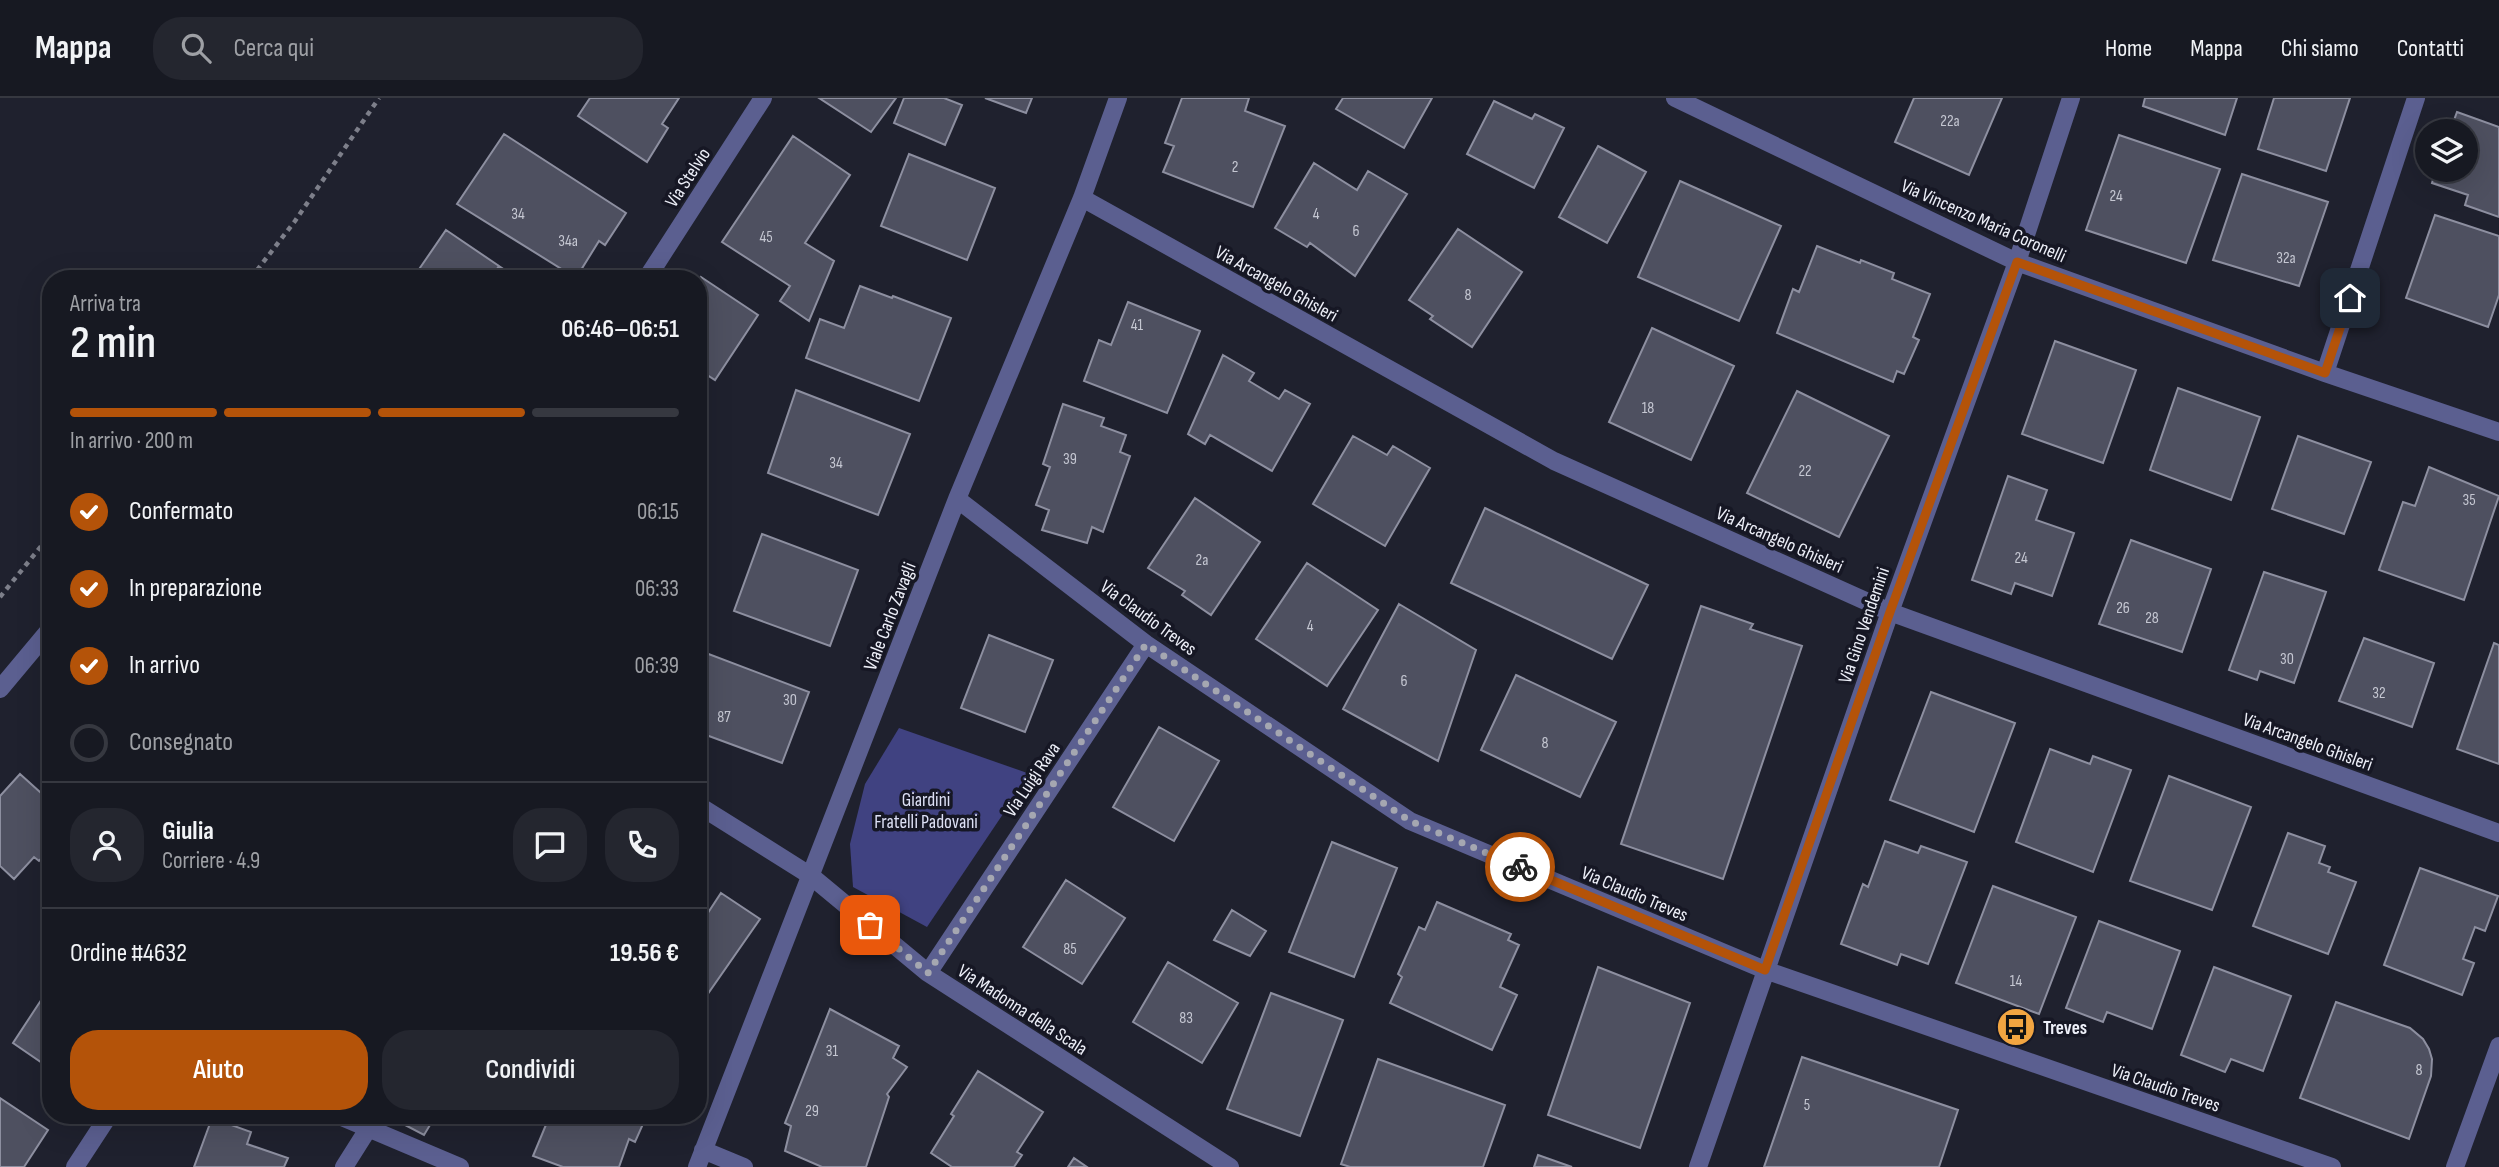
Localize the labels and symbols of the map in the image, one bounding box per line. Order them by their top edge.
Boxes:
house number: 22a [1940,112,1960,131]
street label: Via Stelvio [661,144,716,212]
house number: 2 [1232,158,1238,177]
street label: Via Vincenzo Maria Coronelli [1897,175,2069,268]
house number: 24 [2109,187,2123,206]
house number: 34 [511,205,525,224]
house number: 4 [1313,205,1320,224]
house number: 6 [1352,222,1360,241]
house number: 45 [759,228,773,247]
house number: 34a [558,232,578,251]
street label: Via Arcangelo Ghisleri [1211,241,1342,327]
house number: 32a [2276,249,2296,268]
pin [2320,268,2380,328]
house number: 8 [1464,286,1472,305]
house number: 41 [1131,316,1144,335]
house number: 18 [1642,399,1654,418]
house number: 39 [1063,450,1077,469]
house number: 34 [829,454,843,473]
house number: 22 [1798,462,1812,481]
house number: 35 [2462,491,2476,510]
street label: Via Arcangelo Ghisleri [1712,502,1846,579]
house number: 24 [2014,549,2028,568]
house number: 2a [1196,551,1208,570]
street label: Viale Carlo Zavagli [859,559,922,674]
street label: Via Gino Vendemini [1834,564,1895,687]
street label: Via Claudio Treves [1095,576,1201,661]
house number: 26 [2116,599,2130,618]
house number: 28 [2145,609,2159,628]
house number: 4 [1307,617,1314,636]
house number: 30 [2280,650,2294,669]
house number: 6 [1400,672,1408,691]
house number: 32 [2372,684,2386,703]
house number: 30 [783,691,797,710]
house number: 87 [717,708,731,727]
street label: Via Arcangelo Ghisleri [2239,708,2376,777]
house number: 8 [1541,734,1549,753]
street label: Via Luigi Rava [999,738,1066,822]
park label: Giardini Fratelli Padovani [874,789,978,834]
courier [1485,832,1555,902]
street label: Via Claudio Treves [1578,862,1691,927]
pin [840,895,900,955]
house number: 85 [1063,940,1077,959]
street label: Via Madonna della Scala [953,960,1091,1061]
house number: 14 [2010,972,2022,991]
bus stop icon: Treves [1995,1006,2037,1048]
house number: 83 [1179,1009,1193,1028]
place label: Treves [2043,1017,2087,1040]
house number: 31 [826,1042,839,1061]
street label: Via Claudio Treves [2108,1059,2223,1118]
house number: 8 [2415,1061,2423,1080]
house number: 5 [1804,1096,1810,1115]
house number: 29 [805,1102,819,1121]

